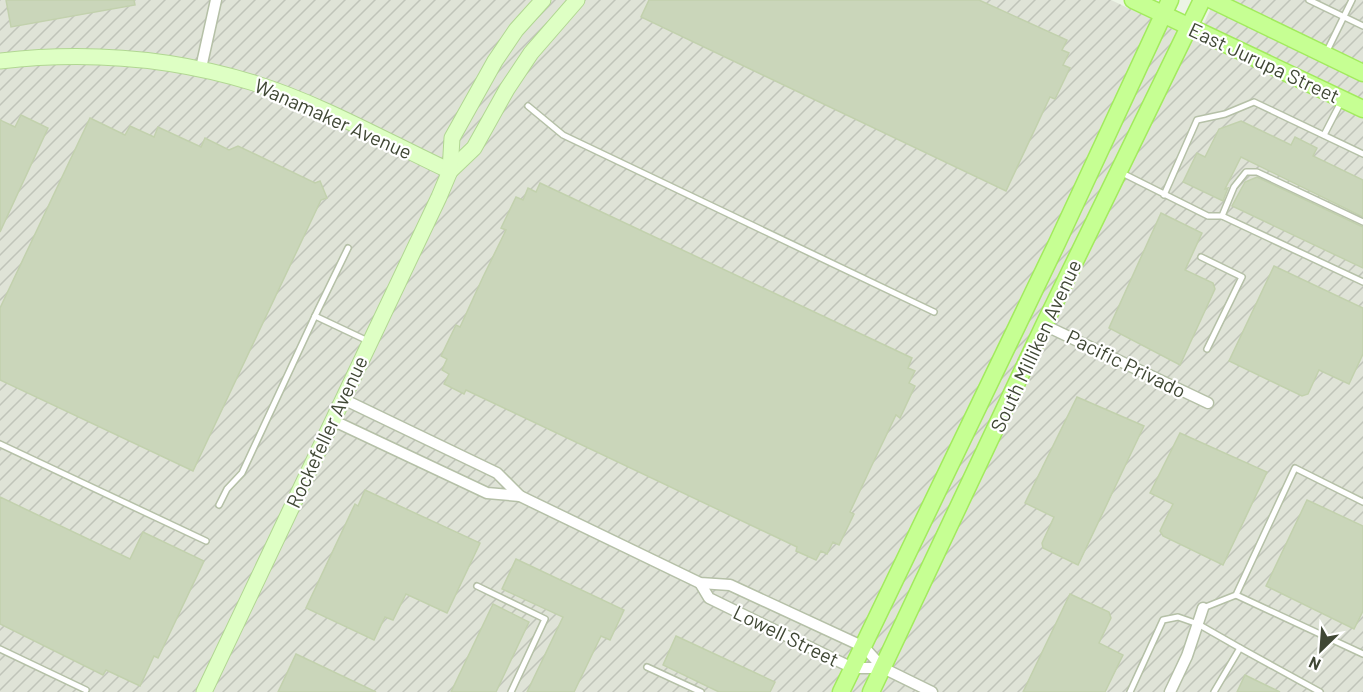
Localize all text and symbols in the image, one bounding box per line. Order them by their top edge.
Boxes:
street label: East Jurupa Street [1185,17,1344,107]
street label: Wanamaker Avenue [251,73,416,164]
street label: South Milliken Avenue [985,255,1086,436]
street label: Pacific Privado [1063,324,1190,402]
street label: Rockefeller Avenue [280,352,372,512]
street label: Lowell Street [730,599,843,671]
north arrow [1291,620,1351,680]
text: N [1306,653,1323,675]

